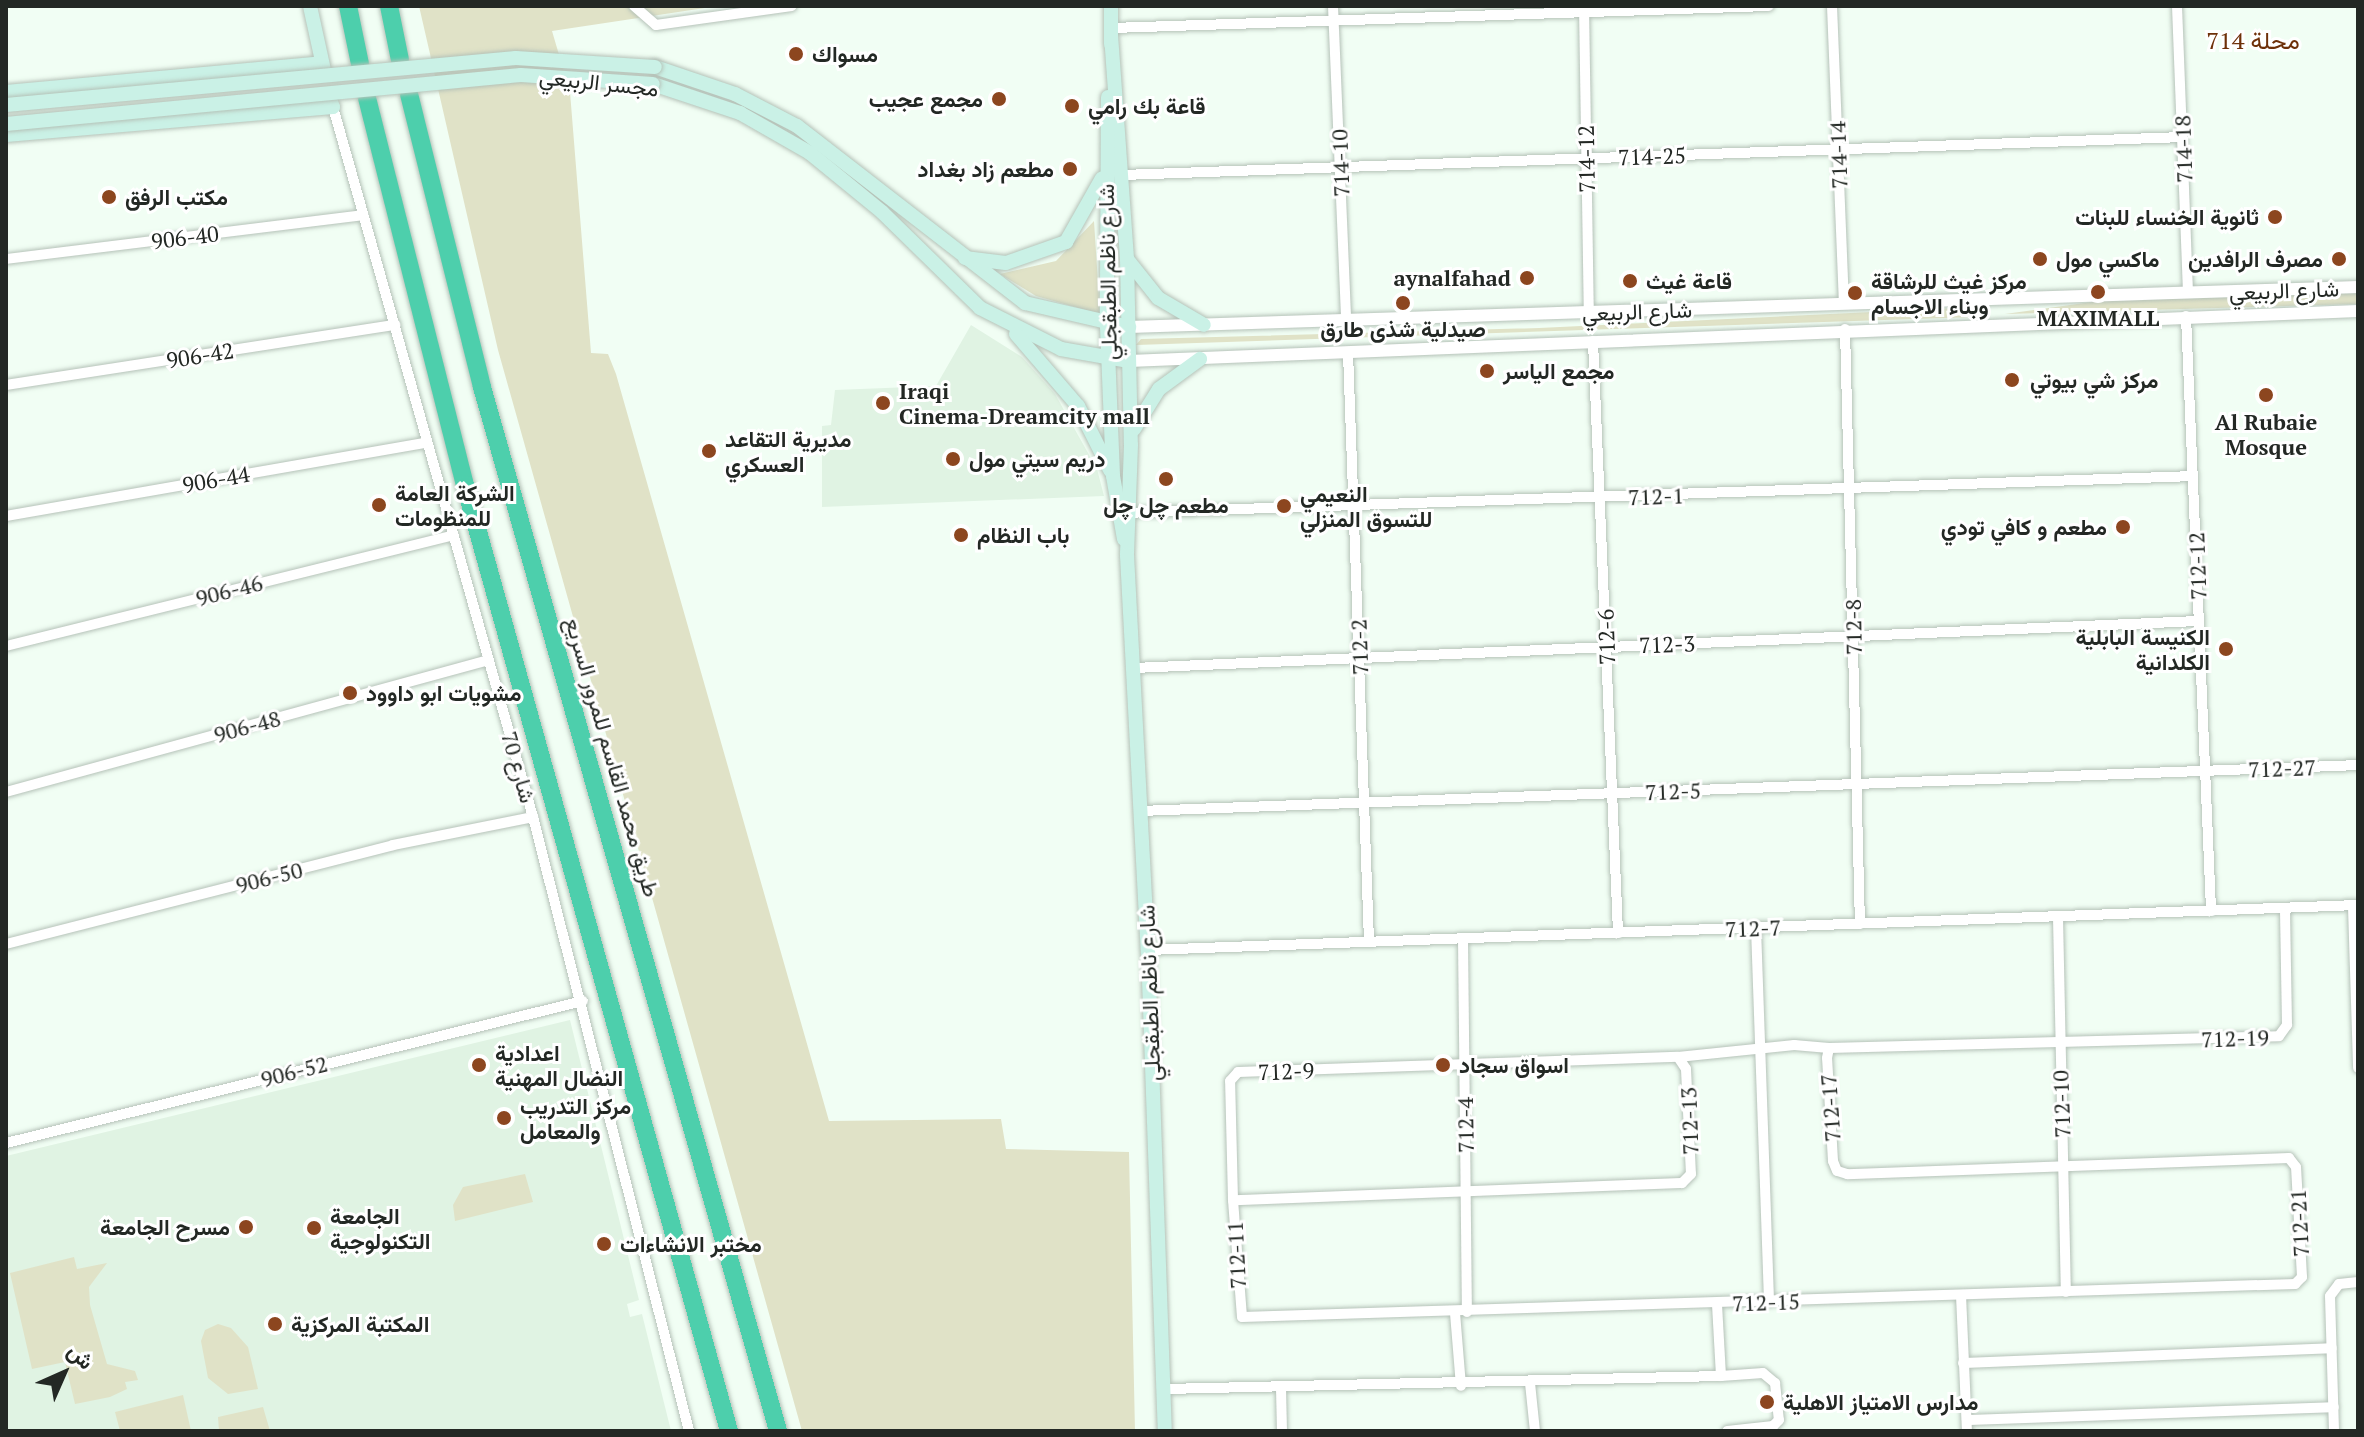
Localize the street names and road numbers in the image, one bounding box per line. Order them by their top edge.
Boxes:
street label: مجسر الربيعي [538,63,660,101]
street label: 714-18 [2169,115,2197,183]
street label: 714-14 [1824,121,1852,189]
street label: 714-12 [1572,125,1600,193]
street label: 714-10 [1326,129,1354,197]
street label: 714-25 [1618,142,1686,170]
street label: شارع ناظم الطبقجلي [1092,184,1122,360]
street label: 906-40 [150,220,220,254]
street label: شارع الربيعي [2228,275,2340,305]
street label: شارع الربيعي [1581,296,1693,326]
street label: 906-42 [164,337,236,373]
street label: 906-44 [180,460,252,498]
street label: 712-1 [1627,482,1685,510]
street label: 712-12 [2183,532,2211,600]
street label: 906-46 [193,569,265,611]
street label: 712-8 [1839,599,1867,655]
street label: 712-6 [1592,608,1620,666]
street label: طريق محمد القاسم للمرور السريع [560,614,666,900]
street label: 712-2 [1345,618,1373,676]
street label: 712-3 [1638,630,1696,658]
street label: 906-48 [211,704,283,748]
street label: شارع 70 [496,728,542,806]
street label: 712-27 [2248,754,2316,782]
street label: 712-5 [1644,777,1702,805]
street label: 906-50 [233,856,305,898]
street label: شارع ناظم الطبقجلي [1133,904,1165,1082]
street label: 712-7 [1724,914,1782,942]
street label: 712-19 [2201,1024,2269,1052]
street label: 906-52 [258,1050,330,1092]
street label: 712-9 [1257,1057,1315,1085]
street label: 712-10 [2047,1070,2075,1138]
street label: 712-17 [1814,1073,1846,1143]
street label: 712-13 [1675,1087,1703,1155]
street label: 712-4 [1451,1097,1479,1153]
street label: 712-21 [2284,1188,2314,1258]
street label: 712-11 [1221,1220,1251,1290]
street label: 712-15 [1732,1288,1800,1316]

